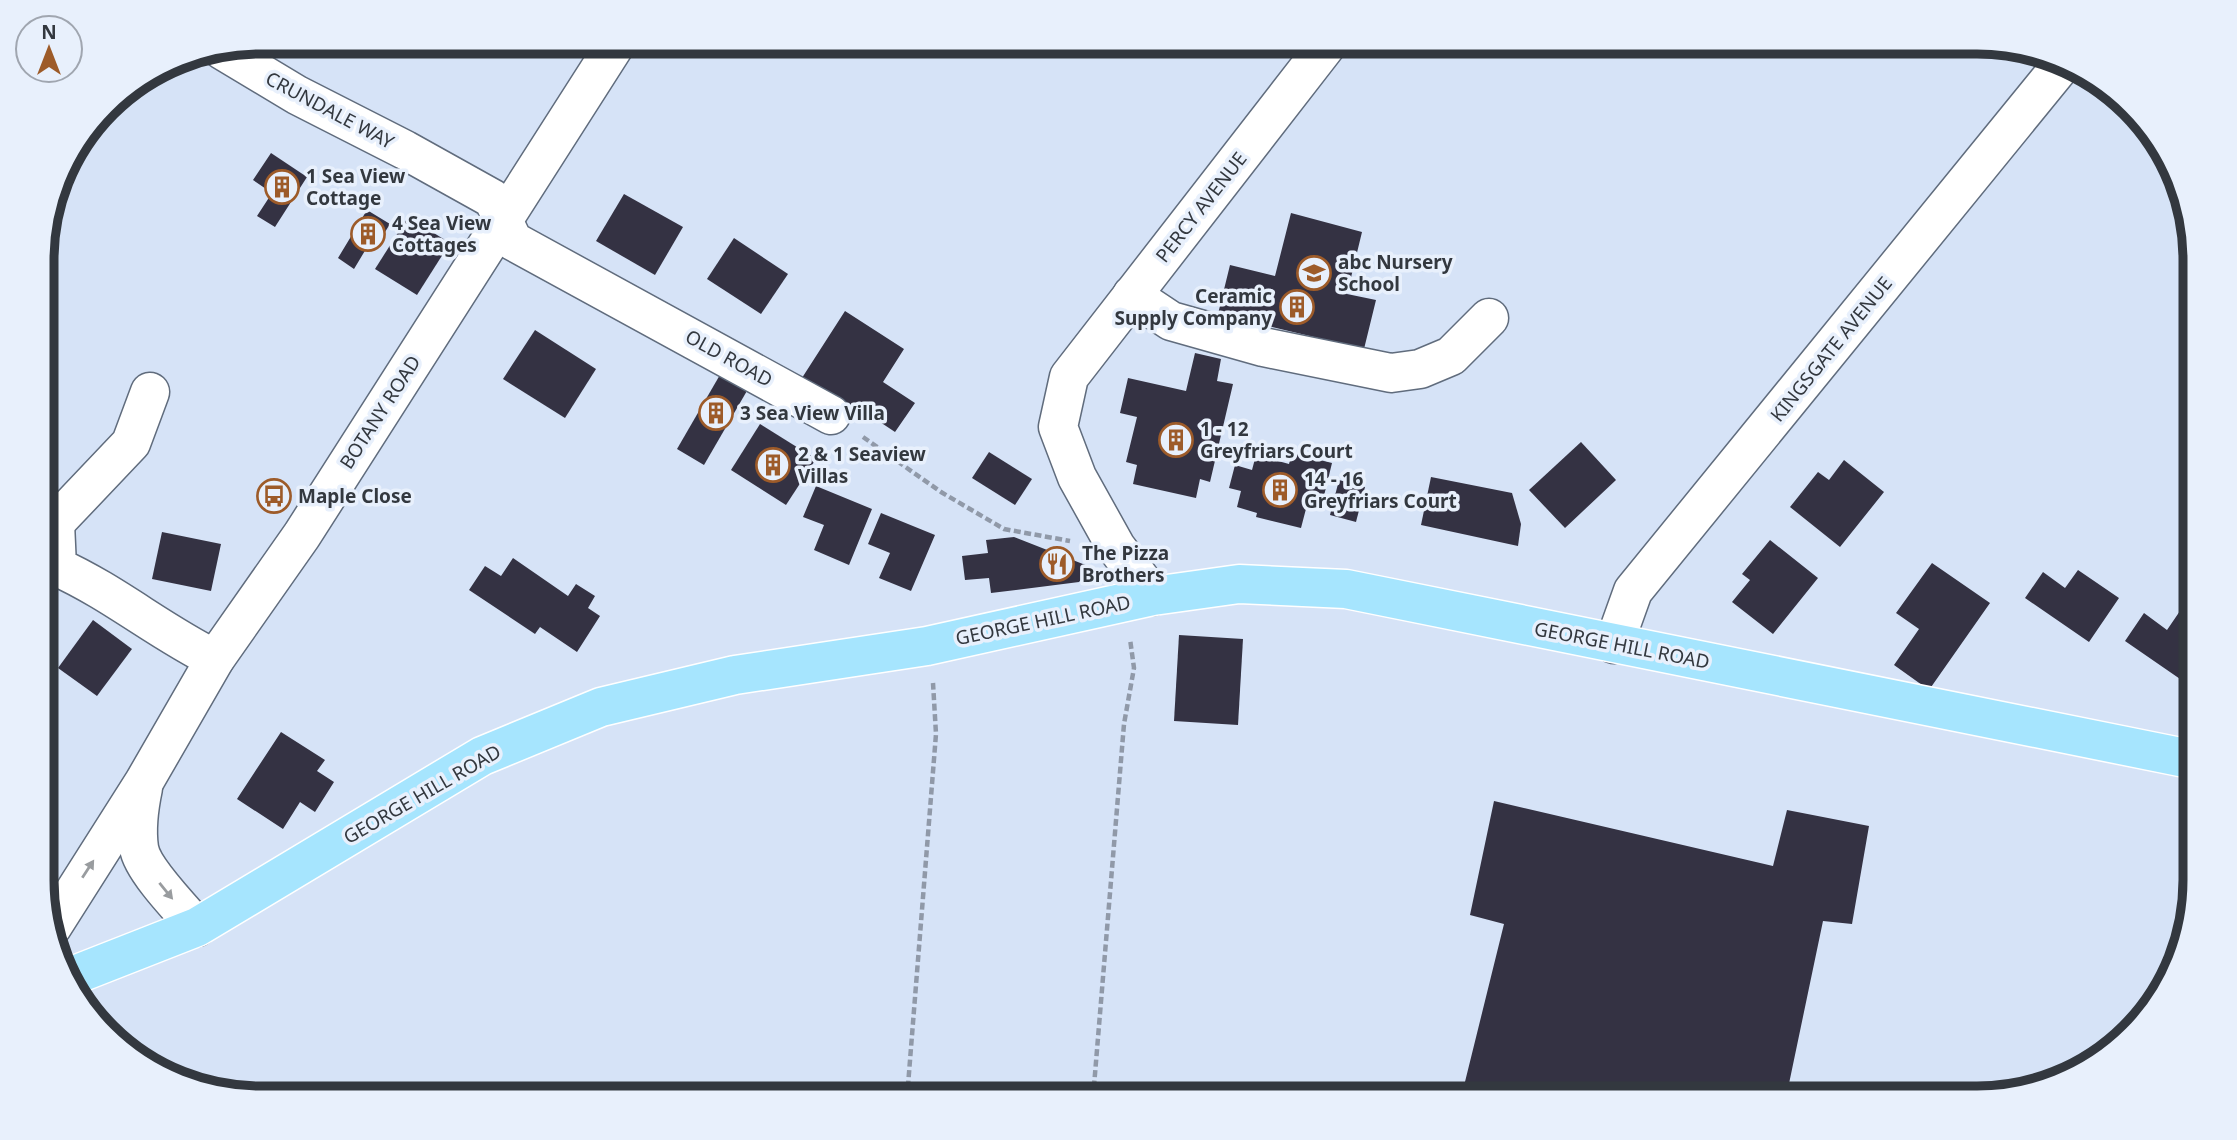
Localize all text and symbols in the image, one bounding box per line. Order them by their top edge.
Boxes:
north arrow [14,14,84,84]
text: N [41,19,57,45]
street label: CRUNDALE WAY [261,65,399,155]
street label: PERCY AVENUE [1150,146,1252,268]
place label: 1 Sea View Cottage [306,163,406,211]
building icon: 1 Sea View Cottage [263,168,301,206]
place label: 4 Sea View Cottages [392,210,492,258]
building icon: 4 Sea View Cottages [349,215,387,253]
place label: abc Nursery School [1338,249,1453,297]
school or university icon: abc Nursery School [1295,254,1333,292]
street label: KINGSGATE AVENUE [1764,271,1898,427]
place label: Ceramic Supply Company [1115,283,1272,331]
building icon: Ceramic Supply Company [1278,288,1316,326]
street label: OLD ROAD [681,323,777,393]
street label: BOTANY ROAD [334,350,426,474]
building icon: 3 Sea View Villa [697,394,735,432]
place label: 3 Sea View Villa [740,400,885,426]
place label: 1 - 12 Greyfriars Court [1200,416,1353,464]
building icon: 1 - 12 Greyfriars Court [1157,421,1195,459]
place label: 2 & 1 Seaview Villas [798,441,926,489]
building icon: 2 & 1 Seaview Villas [754,446,792,484]
place label: 14 - 16 Greyfriars Court [1304,466,1457,514]
building icon: 14 - 16 Greyfriars Court [1261,471,1299,509]
bus stop icon: Maple Close [255,477,293,515]
place label: Maple Close [298,483,412,509]
place label: The Pizza Brothers [1082,540,1169,588]
restaurant icon: The Pizza Brothers [1038,545,1076,583]
street label: GEORGE HILL ROAD [953,589,1133,651]
street label: GEORGE HILL ROAD [1532,615,1712,675]
street label: GEORGE HILL ROAD [338,738,506,850]
one-way arrow [82,860,95,879]
one-way arrow [158,882,173,899]

